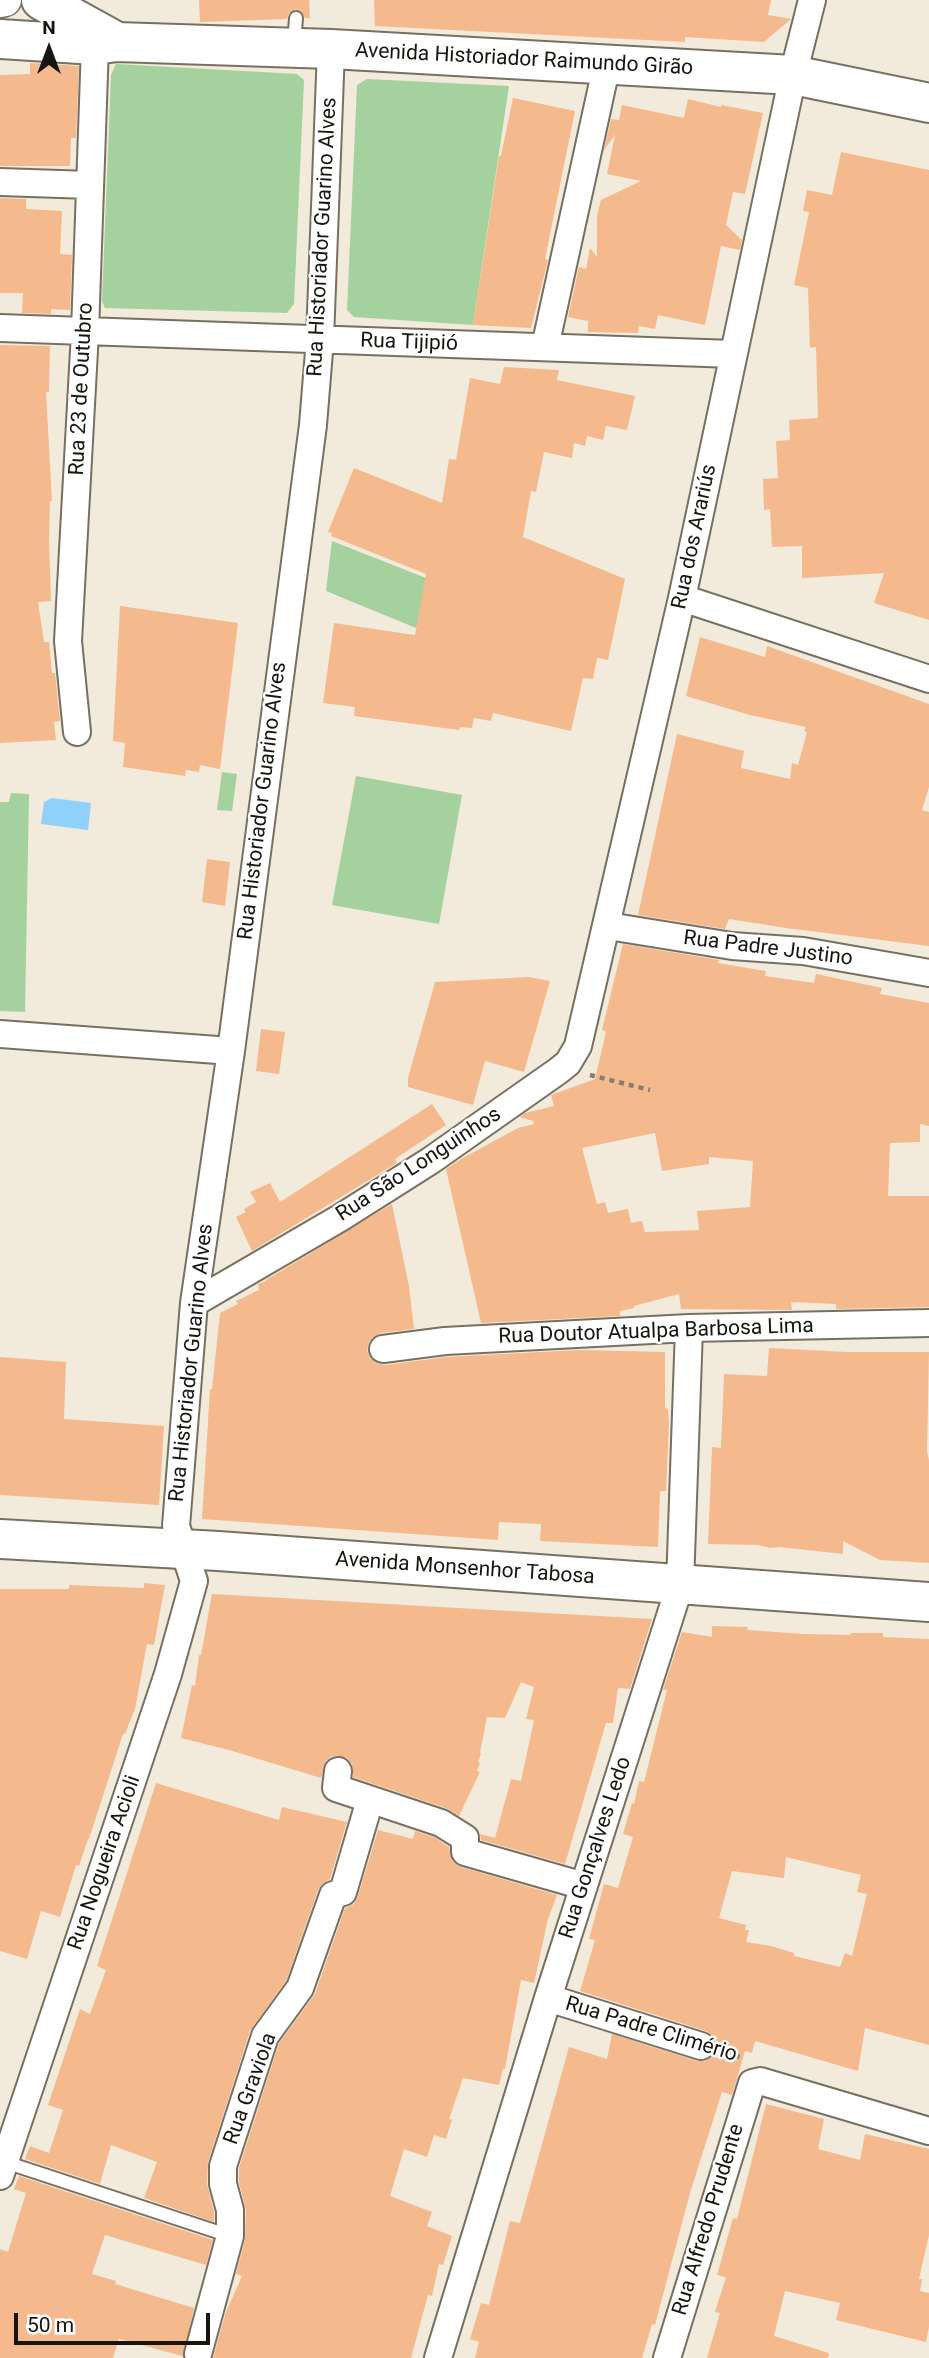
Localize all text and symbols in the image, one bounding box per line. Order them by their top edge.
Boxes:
north arrow [14,14,84,84]
text: N [42,16,56,39]
street label: Avenida Historiador Raimundo Girão [354,39,694,81]
street label: Rua Historiador Guarino Alves [303,97,343,377]
street label: Rua 23 de Outubro [65,302,99,476]
street label: Rua Tijipió [360,329,458,357]
street label: Rua dos Arariús [667,462,723,612]
street label: Rua Historiador Guarino Alves [233,661,293,941]
street label: Rua Padre Justino [682,926,854,972]
street label: Rua São Longuinhos [332,1102,506,1228]
street label: Rua Historiador Guarino Alves [165,1223,219,1503]
street label: Rua Doutor Atualpa Barbosa Lima [498,1314,814,1350]
street label: Avenida Monsenhor Tabosa [335,1547,595,1591]
street label: Rua Gonçalves Ledo [555,1754,637,1942]
street label: Rua Nogueira Acioli [63,1772,147,1954]
street label: Rua Padre Climério [562,1992,740,2068]
street label: Rua Graviola [219,2030,283,2148]
street label: Rua Alfredo Prudente [668,2121,750,2319]
scale bar [18,2298,214,2342]
text: 50 m [27,2313,74,2337]

